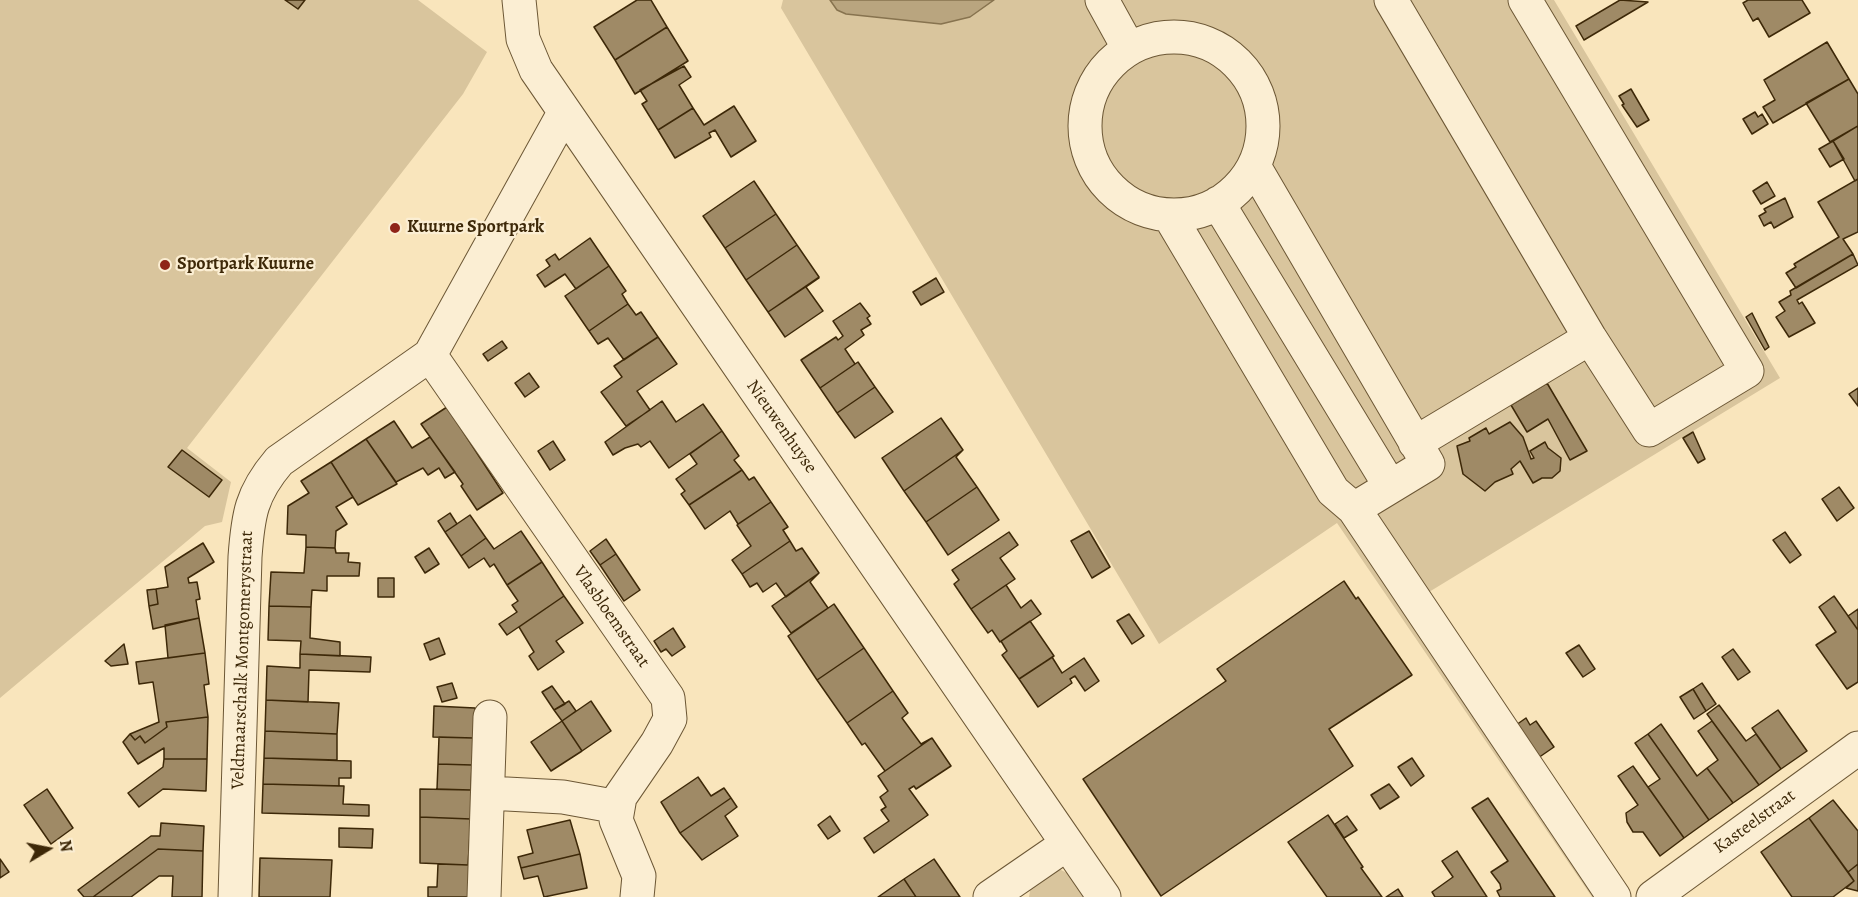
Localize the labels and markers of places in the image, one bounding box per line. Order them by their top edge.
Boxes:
place label: Kuurne Sportpark [407,217,544,239]
marker: Kuurne Sportpark [388,221,402,235]
place label: Sportpark Kuurne [177,254,314,276]
marker: Sportpark Kuurne [158,258,172,272]

